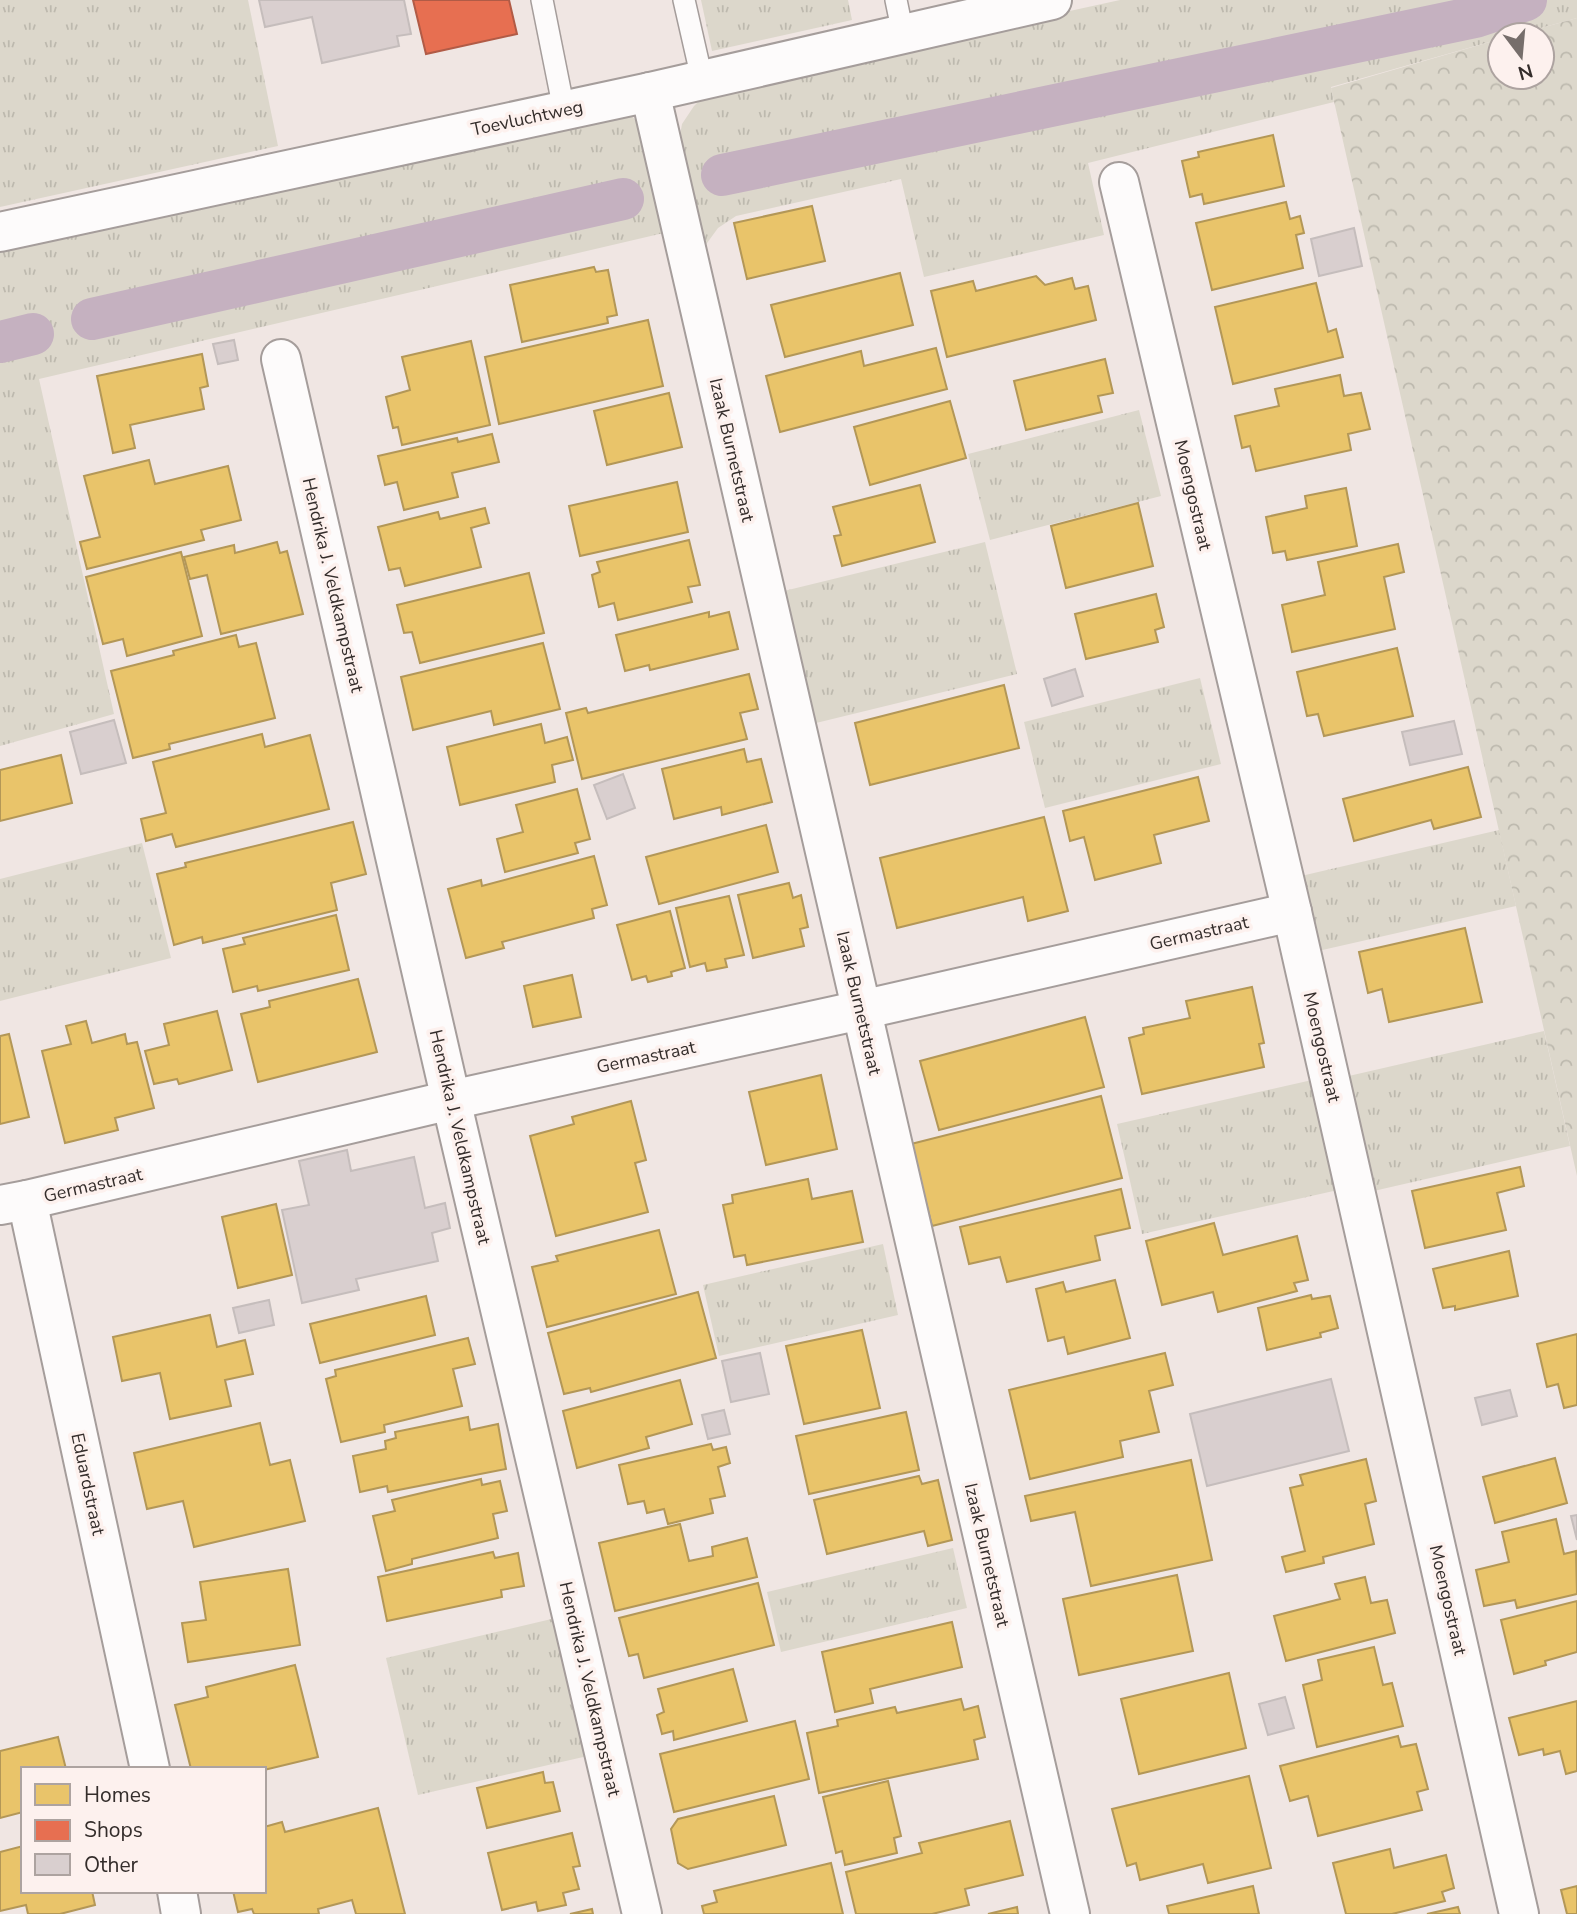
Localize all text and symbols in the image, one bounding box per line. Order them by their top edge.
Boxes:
north arrow [1486,21,1556,91]
text: N [1515,57,1536,86]
street label: Toevluchtweg [469,94,585,142]
street label: Izaak Burnetstraat [704,376,760,525]
street label: Moengostraat [1169,438,1217,553]
street label: Hendrika J. Veldkampstraat [297,475,370,695]
street label: Germastraat [1147,910,1251,956]
street label: Izaak Burnetstraat [831,929,887,1078]
street label: Moengostraat [1298,990,1346,1105]
street label: Hendrika J. Veldkampstraat [424,1027,497,1247]
street label: Germastraat [594,1035,698,1079]
street label: Germastraat [41,1162,145,1208]
street label: Eduardstraat [65,1431,111,1538]
street label: Izaak Burnetstraat [959,1481,1015,1630]
street label: Moengostraat [1424,1543,1472,1658]
street label: Hendrika J. Veldkampstraat [554,1579,627,1799]
legend [21,1767,266,1893]
text: Homes [84,1781,151,1809]
text: Shops [84,1816,143,1844]
text: Other [84,1851,139,1879]

